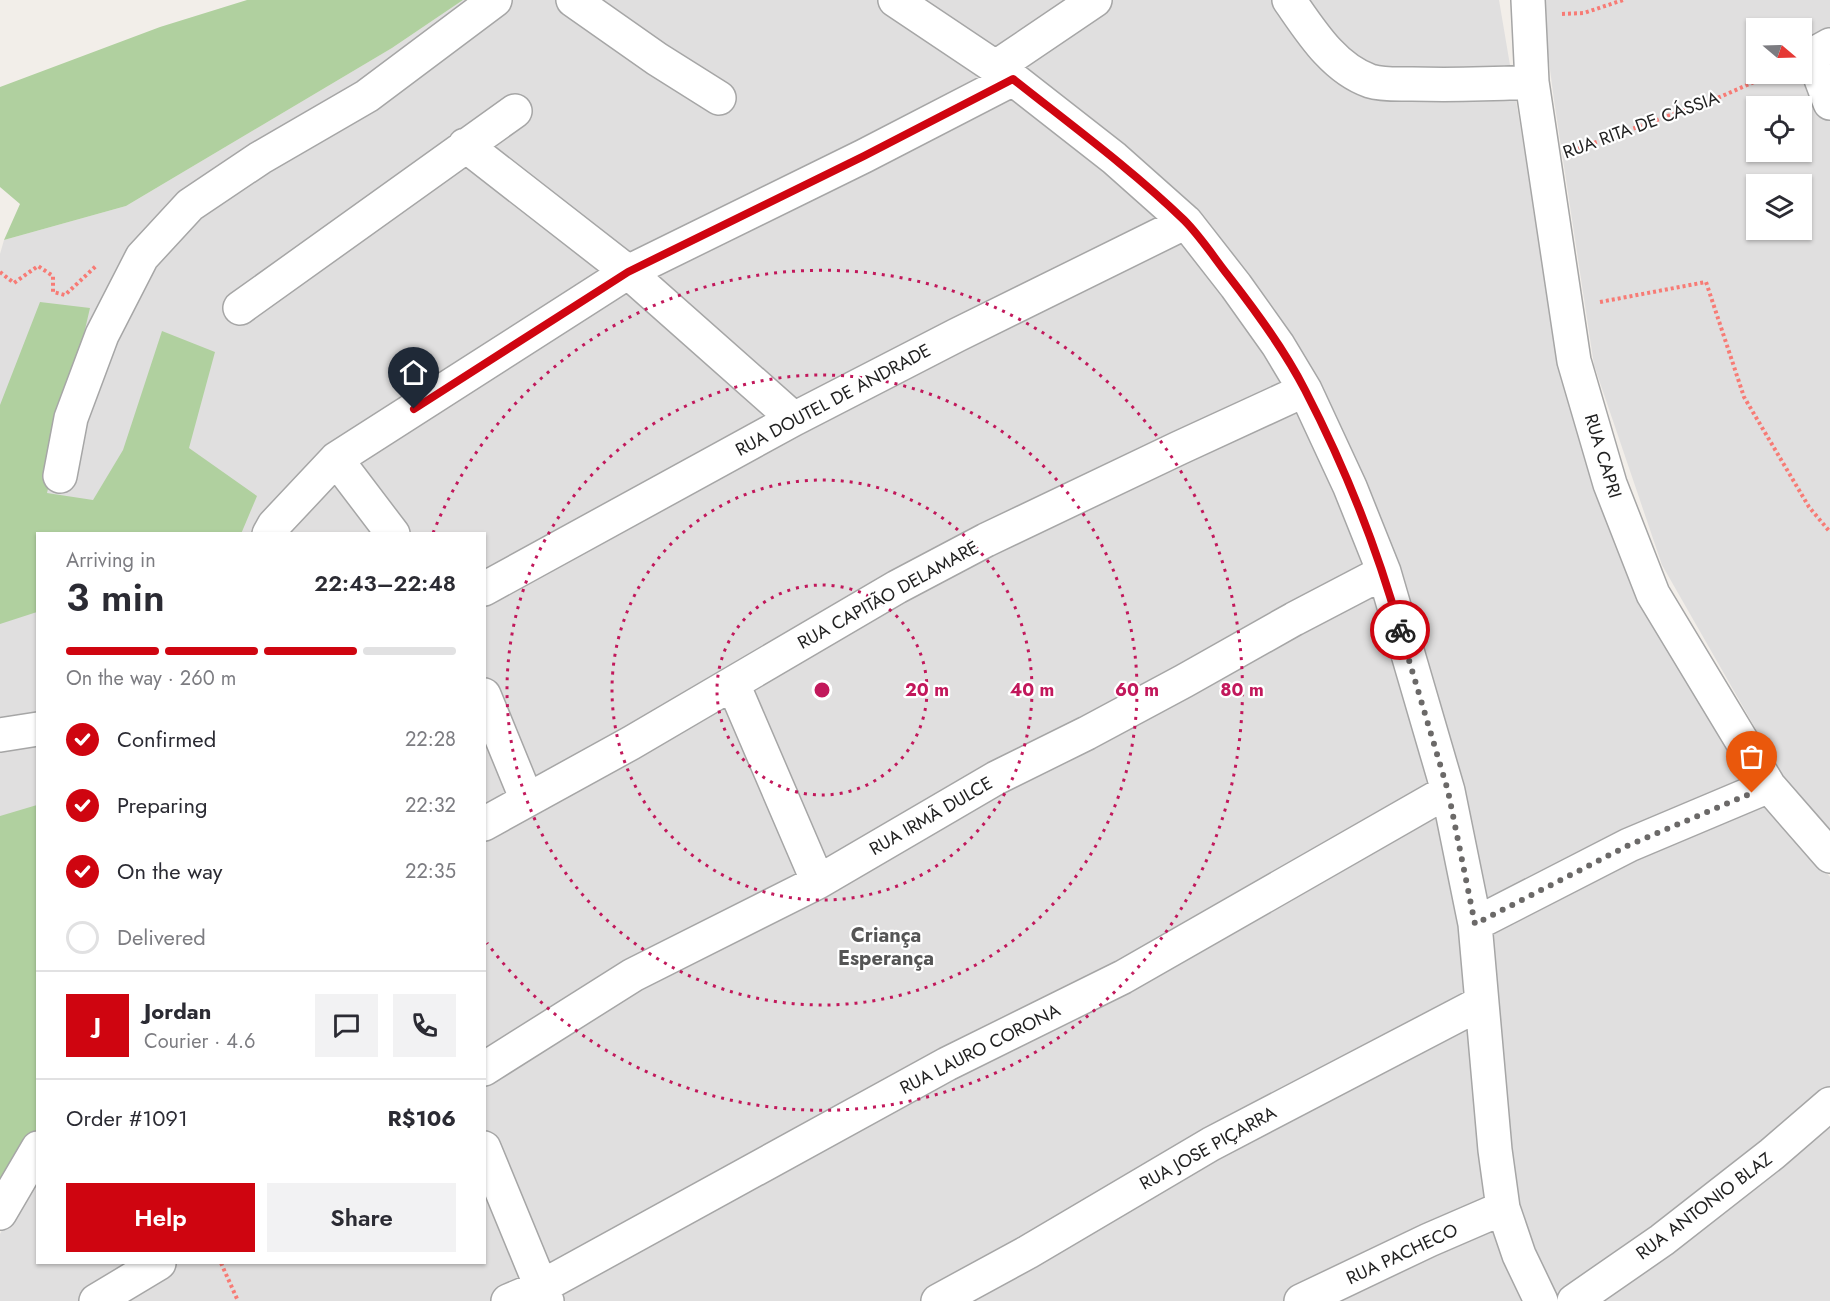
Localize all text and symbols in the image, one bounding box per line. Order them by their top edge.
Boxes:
north arrow [1746,18,1812,84]
map controls [1746,18,1812,240]
street label: RUA RITA DE CÁSSIA [1559,85,1723,165]
button: locate [1746,96,1812,162]
button: layers [1746,174,1812,240]
street label: RUA DOUTEL DE ANDRADE [731,337,935,463]
pin [388,347,439,409]
icon: home [397,356,430,389]
street label: RUA CAPRI [1578,411,1628,501]
street label: RUA CAPITÃO DELAMARE [793,534,983,656]
text: Arriving in [66,546,156,575]
text: 22:43–22:48 [314,567,456,599]
text: 3 min [66,569,165,626]
courier [1370,600,1430,660]
icon: bike [1384,614,1417,647]
text: On the way · 260 m [66,664,236,693]
text: 20 m [905,677,949,703]
text: 40 m [1010,677,1054,703]
text: 60 m [1115,677,1159,703]
text: 80 m [1220,677,1264,703]
centre of rings [812,680,832,700]
icon: check [66,723,99,756]
text: Confirmed [117,723,216,755]
text: 22:28 [405,725,456,754]
pin [1726,731,1777,793]
icon: bag [1735,740,1768,773]
street label: RUA IRMÃ DULCE [865,770,997,862]
icon: check [66,789,99,822]
text: Preparing [117,789,208,821]
text: 22:32 [405,791,456,820]
icon: check [66,855,99,888]
text: On the way [117,855,222,887]
text: 22:35 [405,857,456,886]
text: Delivered [117,921,206,953]
district label: Criança Esperança [838,921,934,973]
button: chat [315,994,378,1057]
button: phone [393,994,456,1057]
text: Jordan [144,995,211,1027]
street label: RUA LAURO CORONA [895,997,1065,1101]
text: J [94,1009,101,1041]
text: Courier · 4.6 [144,1027,256,1056]
street label: RUA JOSE PIÇARRA [1135,1100,1281,1196]
text: Order #1091 [66,1102,188,1134]
text: R$106 [388,1102,456,1134]
street label: RUA ANTONIO BLAZ [1630,1146,1778,1266]
button: Help [66,1183,255,1252]
button: Share [267,1183,456,1252]
street label: RUA PACHECO [1342,1217,1462,1291]

